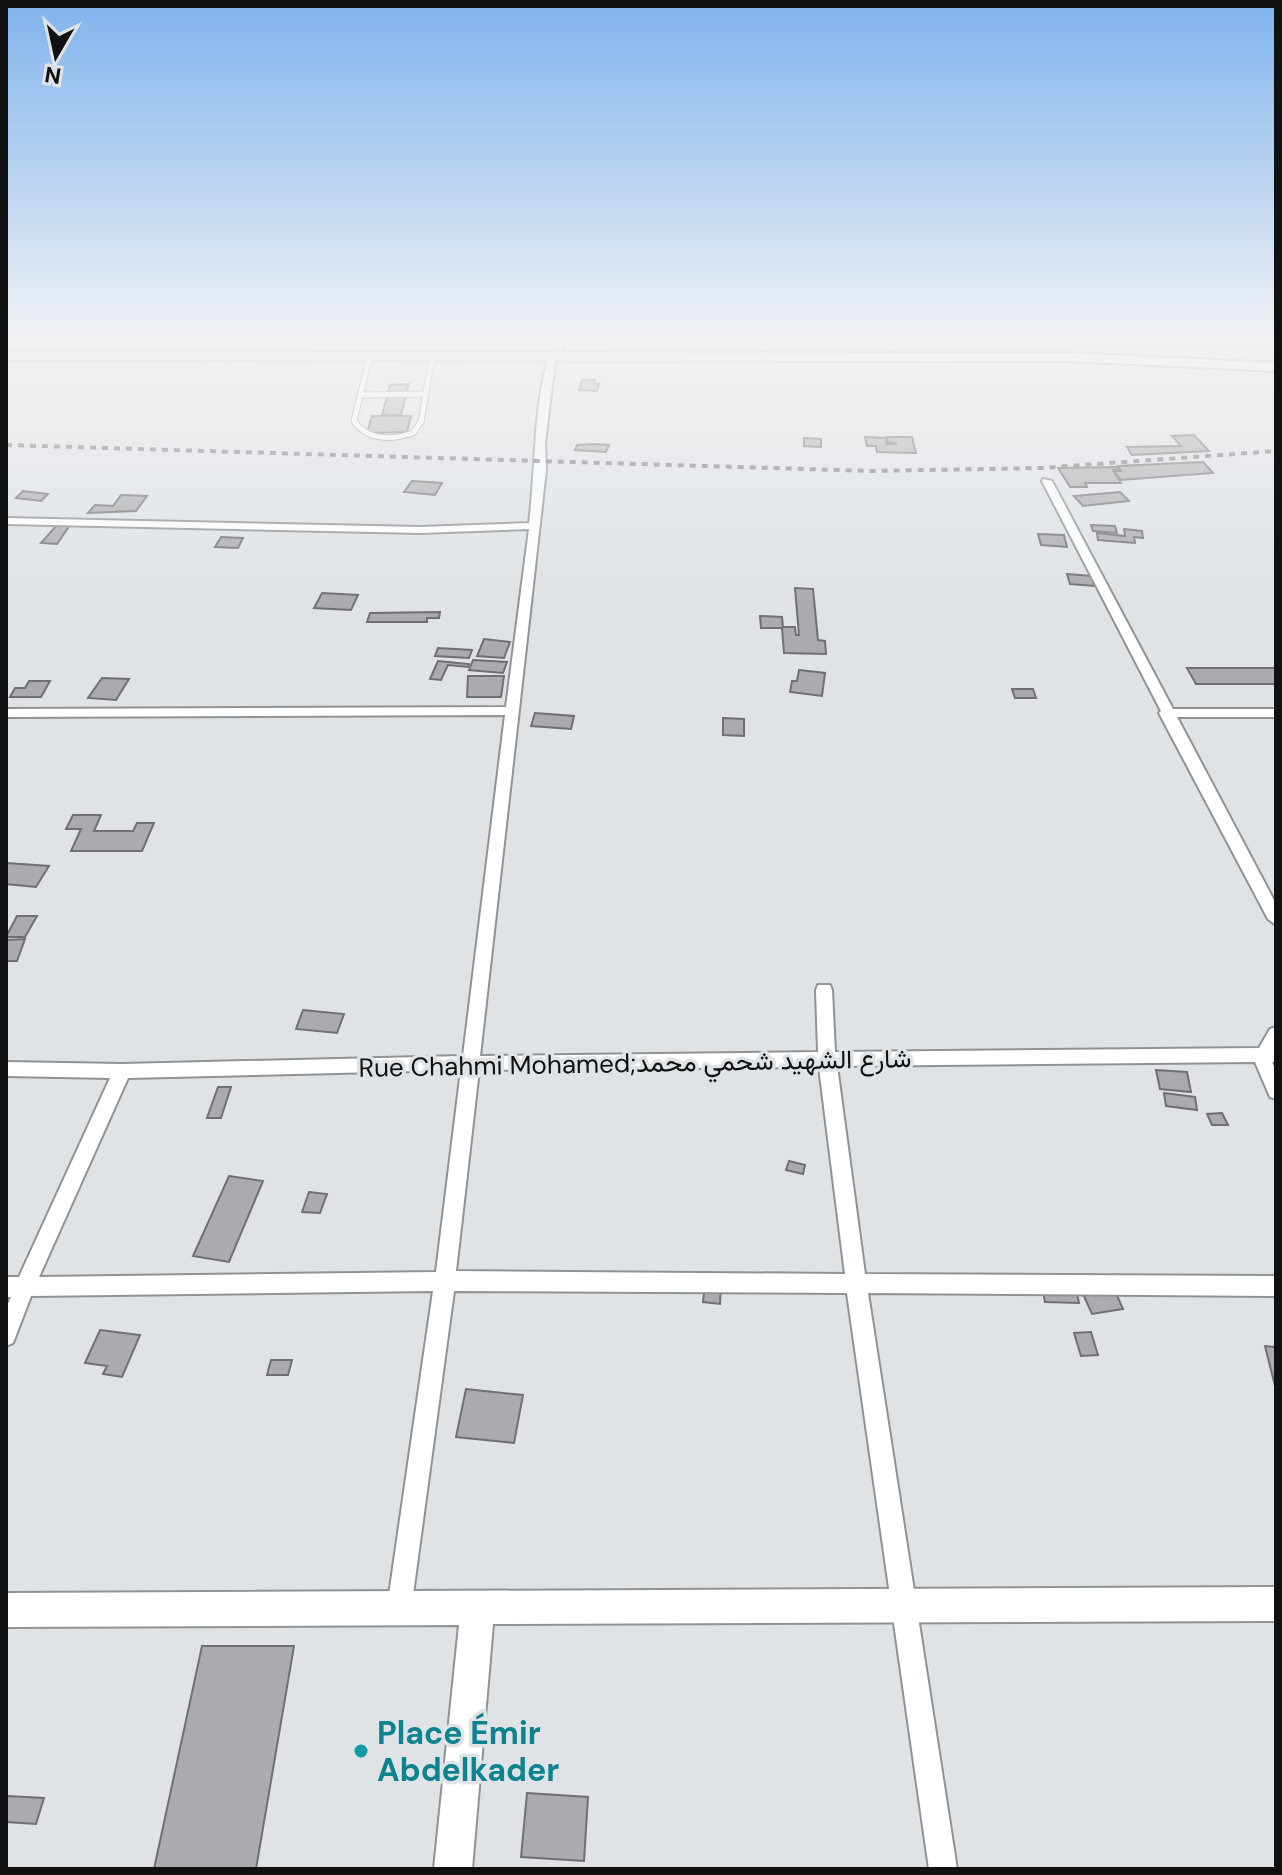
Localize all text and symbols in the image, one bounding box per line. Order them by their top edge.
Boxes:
north arrow [16,16,96,96]
text: N [43,60,63,91]
street label: Rue Chahmi Mohamed;شارع الشهيد شحمي محمد [358,1041,912,1089]
place label: Place Émir Abdelkader [377,1712,559,1791]
marker: Place Émir Abdelkader [352,1742,370,1760]

